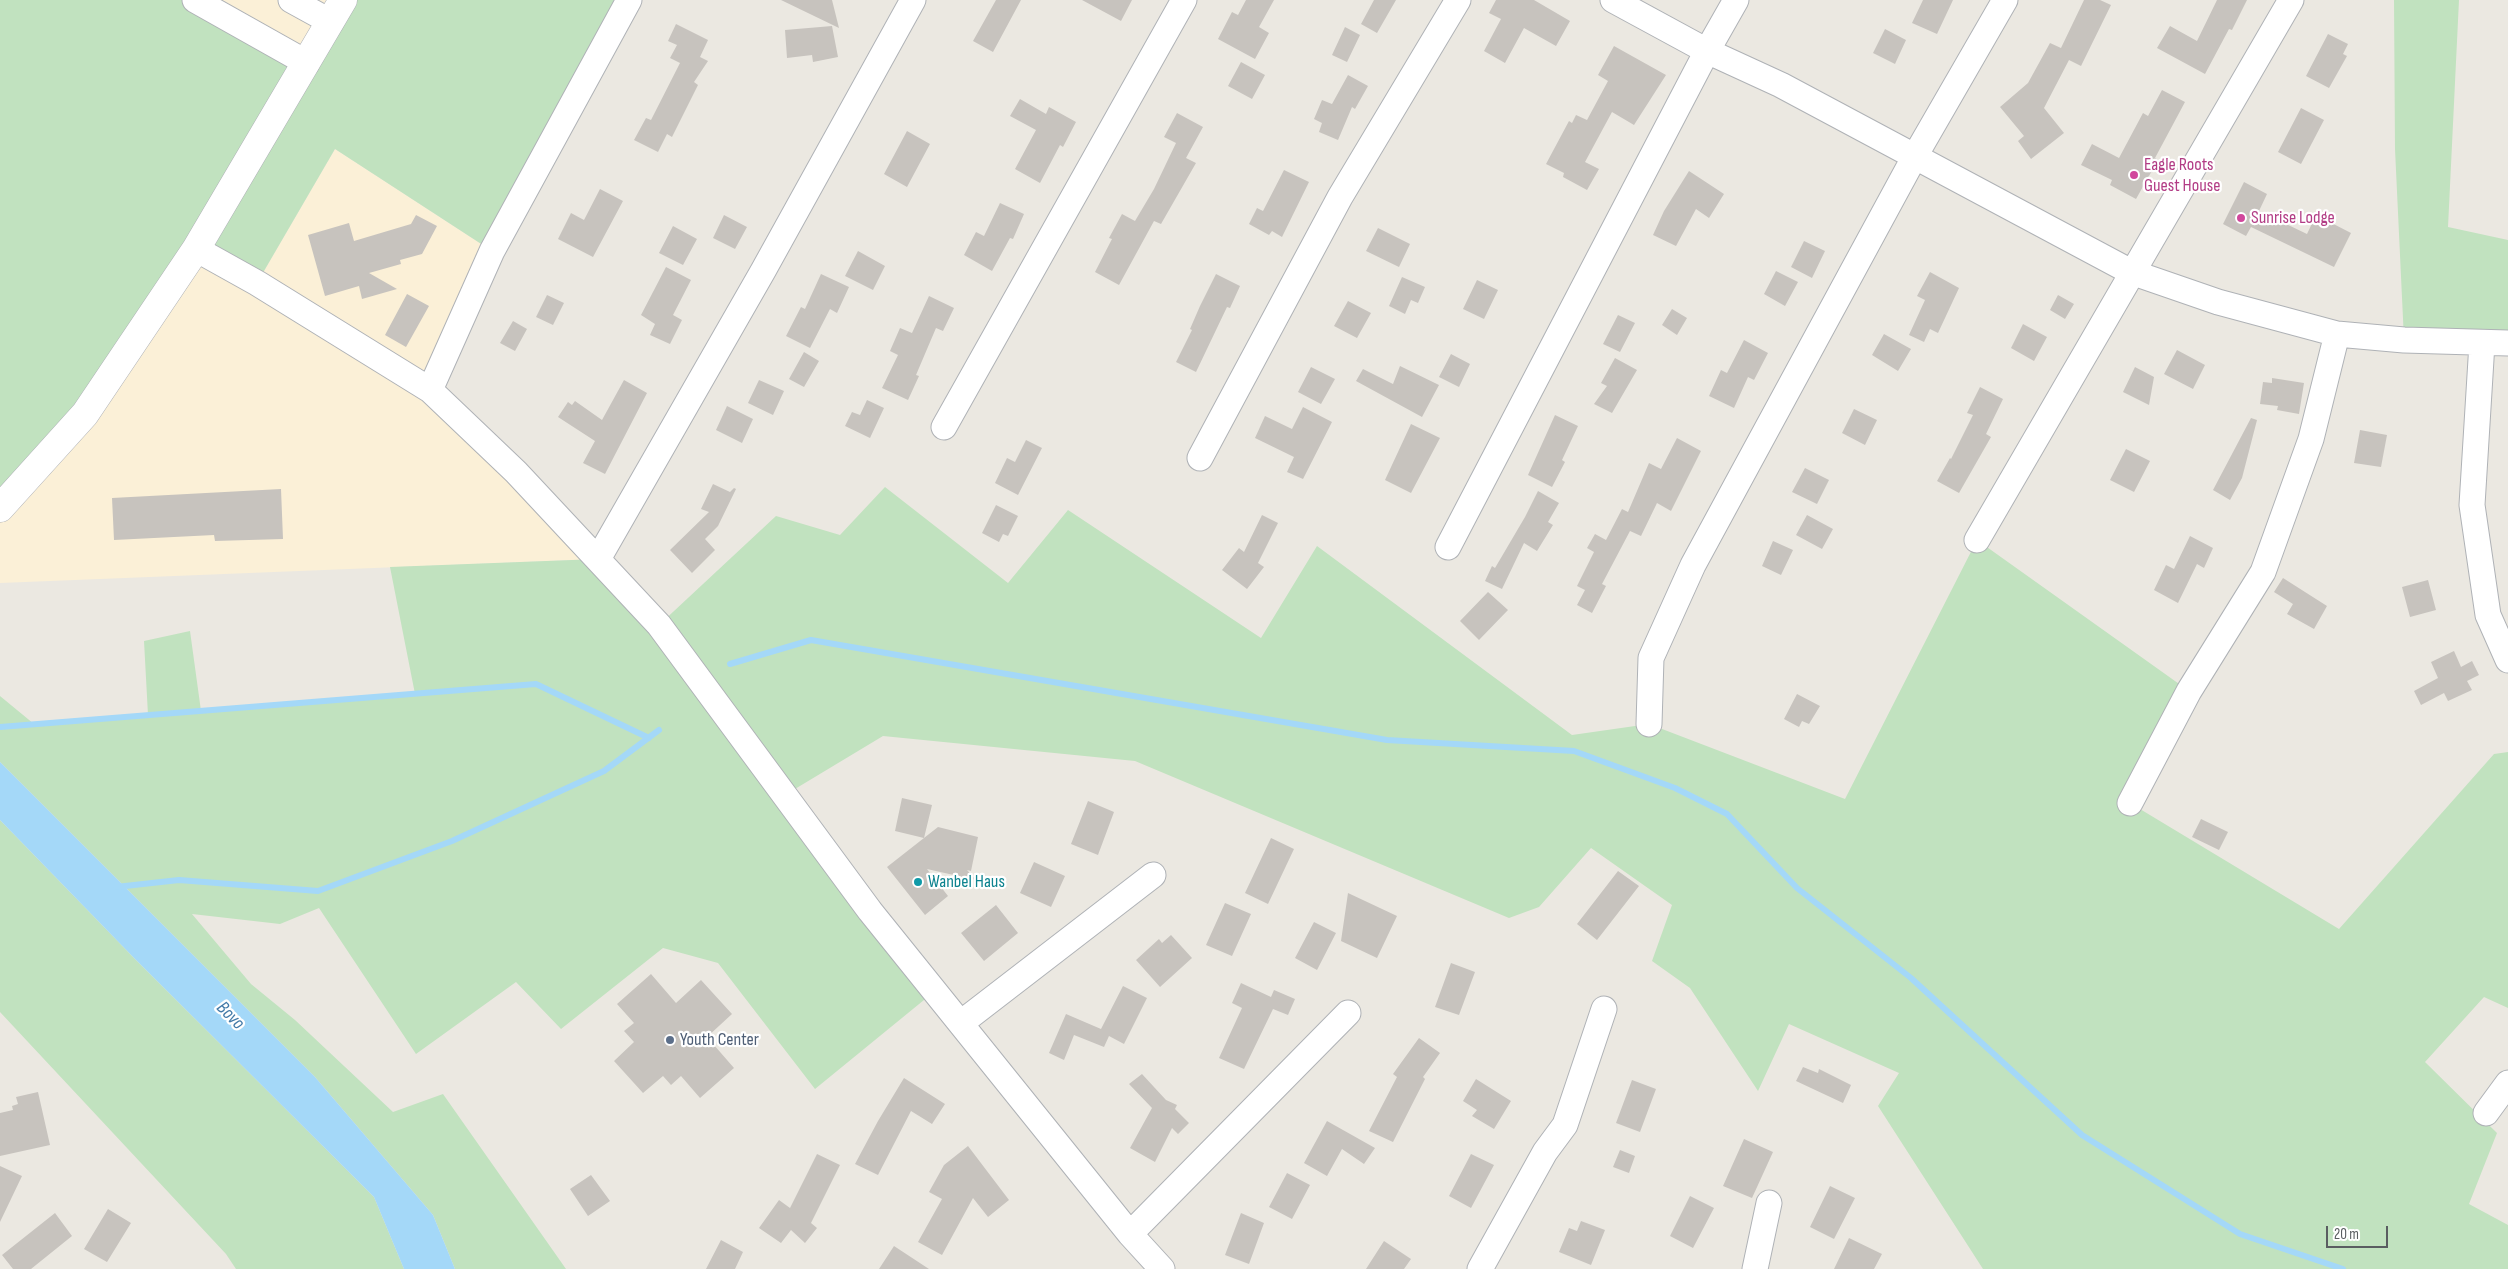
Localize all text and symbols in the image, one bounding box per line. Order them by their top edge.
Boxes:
place label: Eagle Roots Guest House [2144,154,2220,196]
marker: Eagle Roots Guest House [2128,169,2140,181]
place label: Sunrise Lodge [2251,207,2335,229]
marker: Sunrise Lodge [2235,212,2247,224]
place label: Wanbel Haus [928,871,1005,893]
marker: Wanbel Haus [912,876,924,888]
water label: Bovo [211,997,249,1035]
place label: Youth Center [680,1029,759,1051]
marker: Youth Center [664,1034,676,1046]
scale bar [2328,1216,2390,1248]
text: 20 m [2334,1225,2359,1244]

